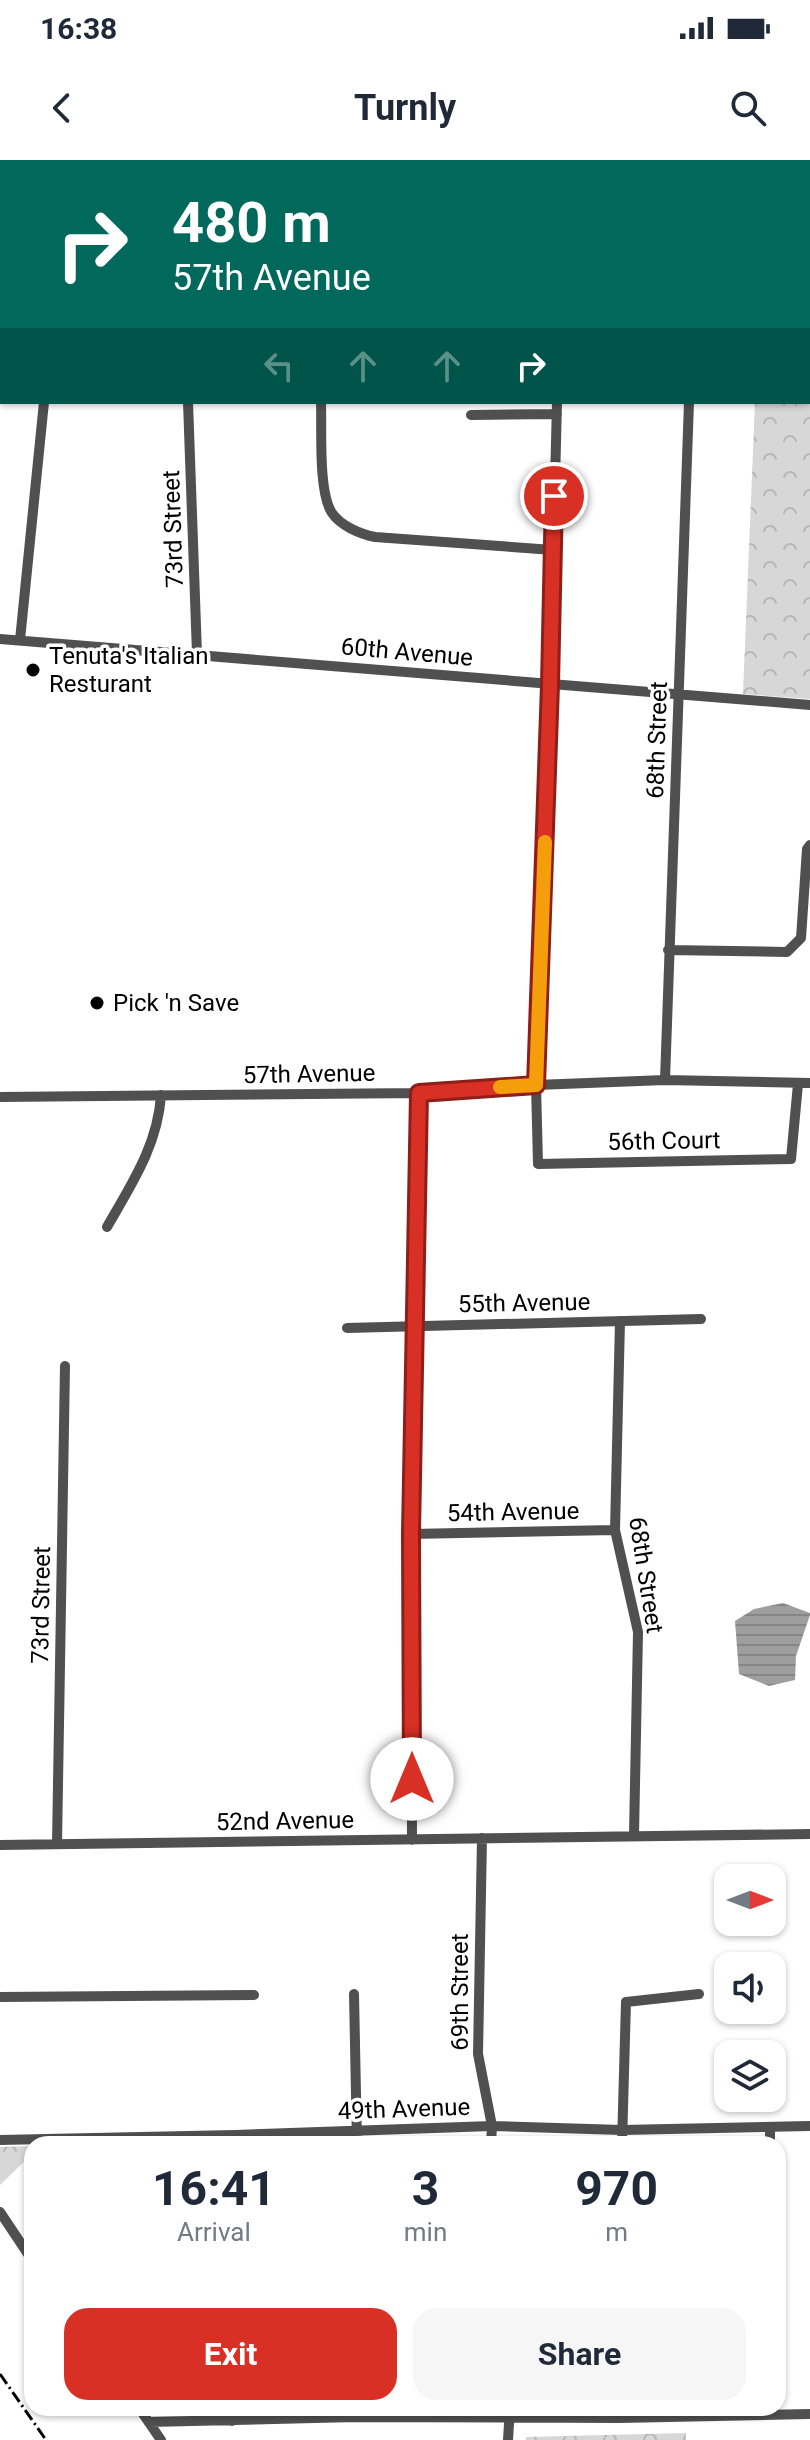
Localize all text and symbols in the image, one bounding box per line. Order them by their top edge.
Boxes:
text: 16:38 [40,11,117,46]
icon: back [40,86,84,130]
icon: search [726,86,770,130]
text: Turnly [354,87,456,129]
text: 480 m [172,190,331,256]
icon: right [40,192,144,296]
text: 57th Avenue [172,257,371,299]
icon: left [257,344,301,388]
icon: ahead [341,344,385,388]
icon: ahead [425,344,469,388]
icon: right [509,344,553,388]
pin [520,462,588,530]
street label: 73rd Street [157,470,189,588]
icon: arrive [532,474,576,518]
street label: 60th Avenue [340,632,474,672]
place label: Tenuta's Italian Resturant [49,642,209,698]
marker: Tenuta's Italian Resturant [24,661,42,679]
street label: 68th Street [641,681,673,799]
place label: Pick 'n Save [113,989,239,1017]
marker: Pick 'n Save [88,994,106,1012]
street label: 57th Avenue [243,1059,375,1089]
street label: 56th Court [607,1126,721,1156]
street label: 55th Avenue [458,1288,590,1318]
street label: 54th Avenue [447,1497,579,1527]
street label: 68th Street [623,1515,669,1635]
street label: 73rd Street [26,1546,56,1664]
position arrow [370,1737,454,1821]
street label: 52nd Avenue [216,1806,354,1836]
north arrow [714,1864,786,1936]
map controls [714,1864,786,2112]
street label: 69th Street [446,1933,474,2051]
button: sound [714,1952,786,2024]
button: layers [714,2040,786,2112]
street label: 49th Avenue [337,2093,471,2125]
text: 16:41 [152,2160,276,2217]
text: 3 [412,2160,439,2217]
text: 970 [575,2160,658,2217]
text: Arrival [177,2217,251,2247]
text: min [404,2217,447,2247]
text: m [605,2217,628,2247]
button: Exit [64,2308,397,2400]
button: Share [413,2308,746,2400]

